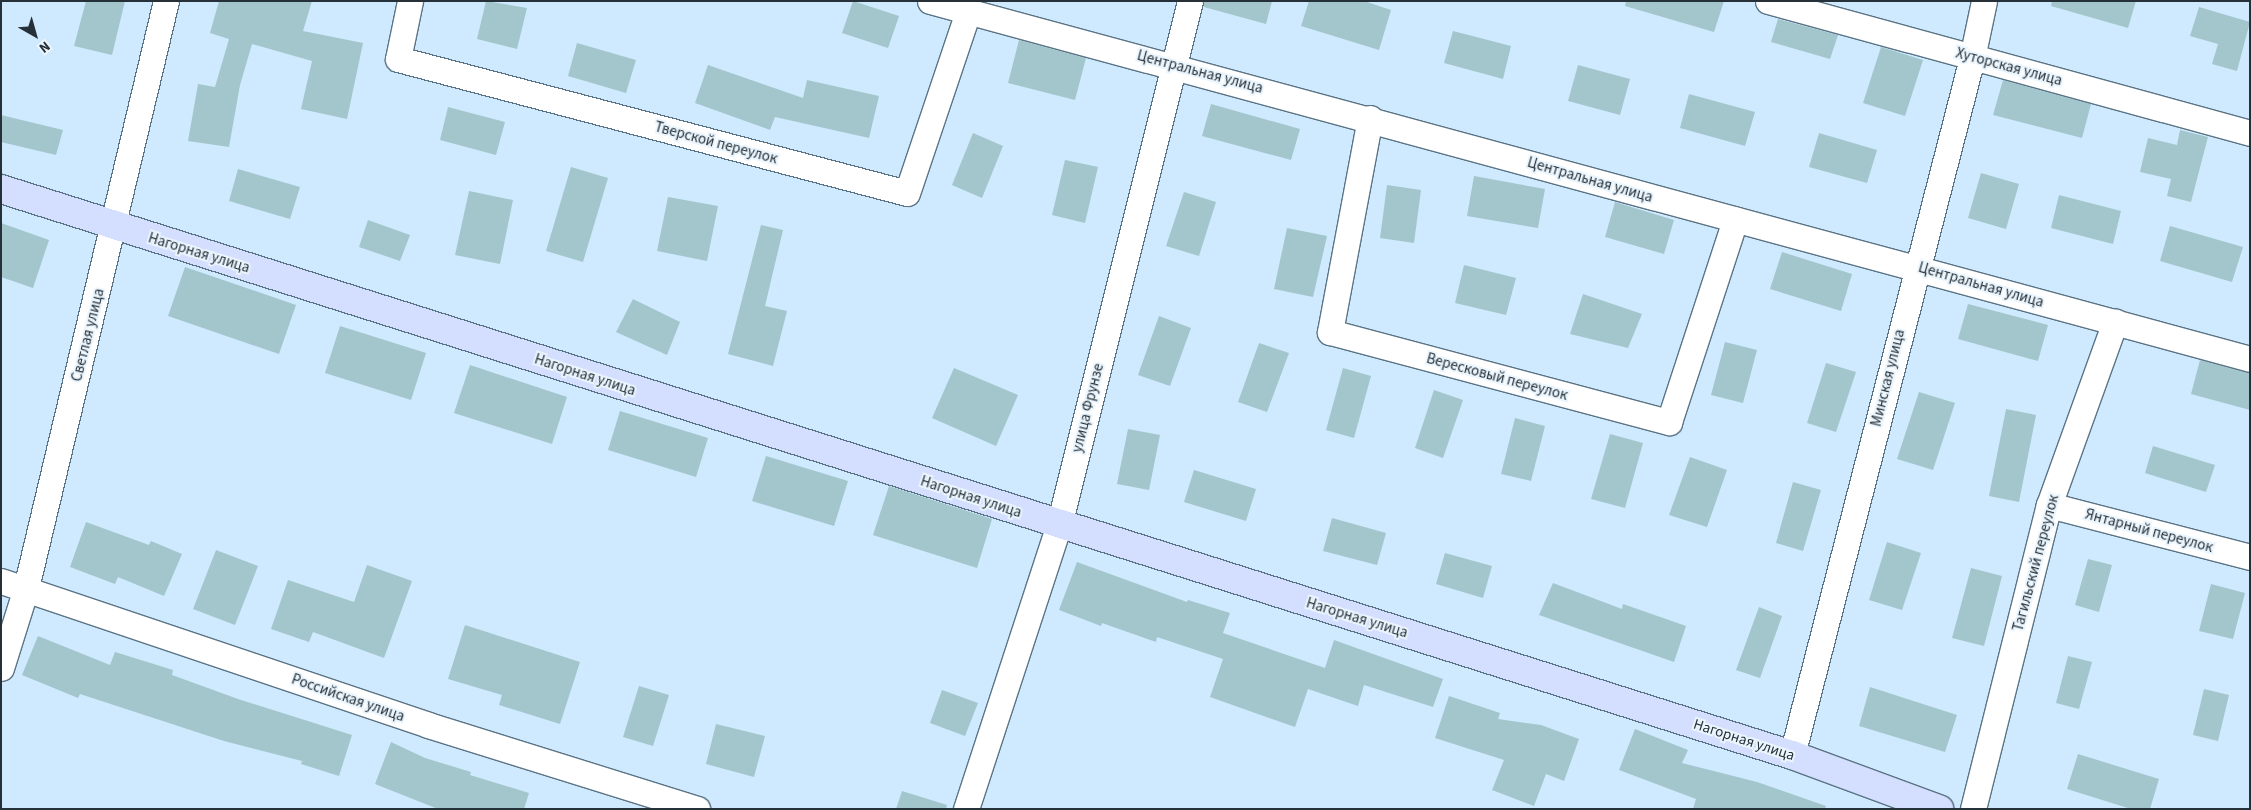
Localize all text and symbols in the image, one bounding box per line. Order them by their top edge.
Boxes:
north arrow [10,10,60,60]
text: N [34,36,54,58]
street label: Хуторская улица [1954,44,2064,90]
street label: Центральная улица [1135,47,1265,97]
street label: Тверской переулок [653,118,779,168]
street label: Центральная улица [1525,153,1655,207]
street label: Нагорная улица [146,229,252,277]
street label: Центральная улица [1916,258,2046,312]
street label: Светлая улица [68,287,108,383]
street label: Минская улица [1867,328,1909,428]
street label: Вересковый переулок [1424,349,1570,405]
street label: Нагорная улица [532,350,638,400]
street label: улица Фрунзе [1068,362,1108,454]
street label: Нагорная улица [918,472,1024,522]
street label: Тагильский переулок [2009,493,2063,633]
street label: Янтарный переулок [2083,505,2215,557]
street label: Нагорная улица [1304,594,1410,642]
street label: Российская улица [289,670,407,726]
street label: Нагорная улица [1691,715,1797,765]

